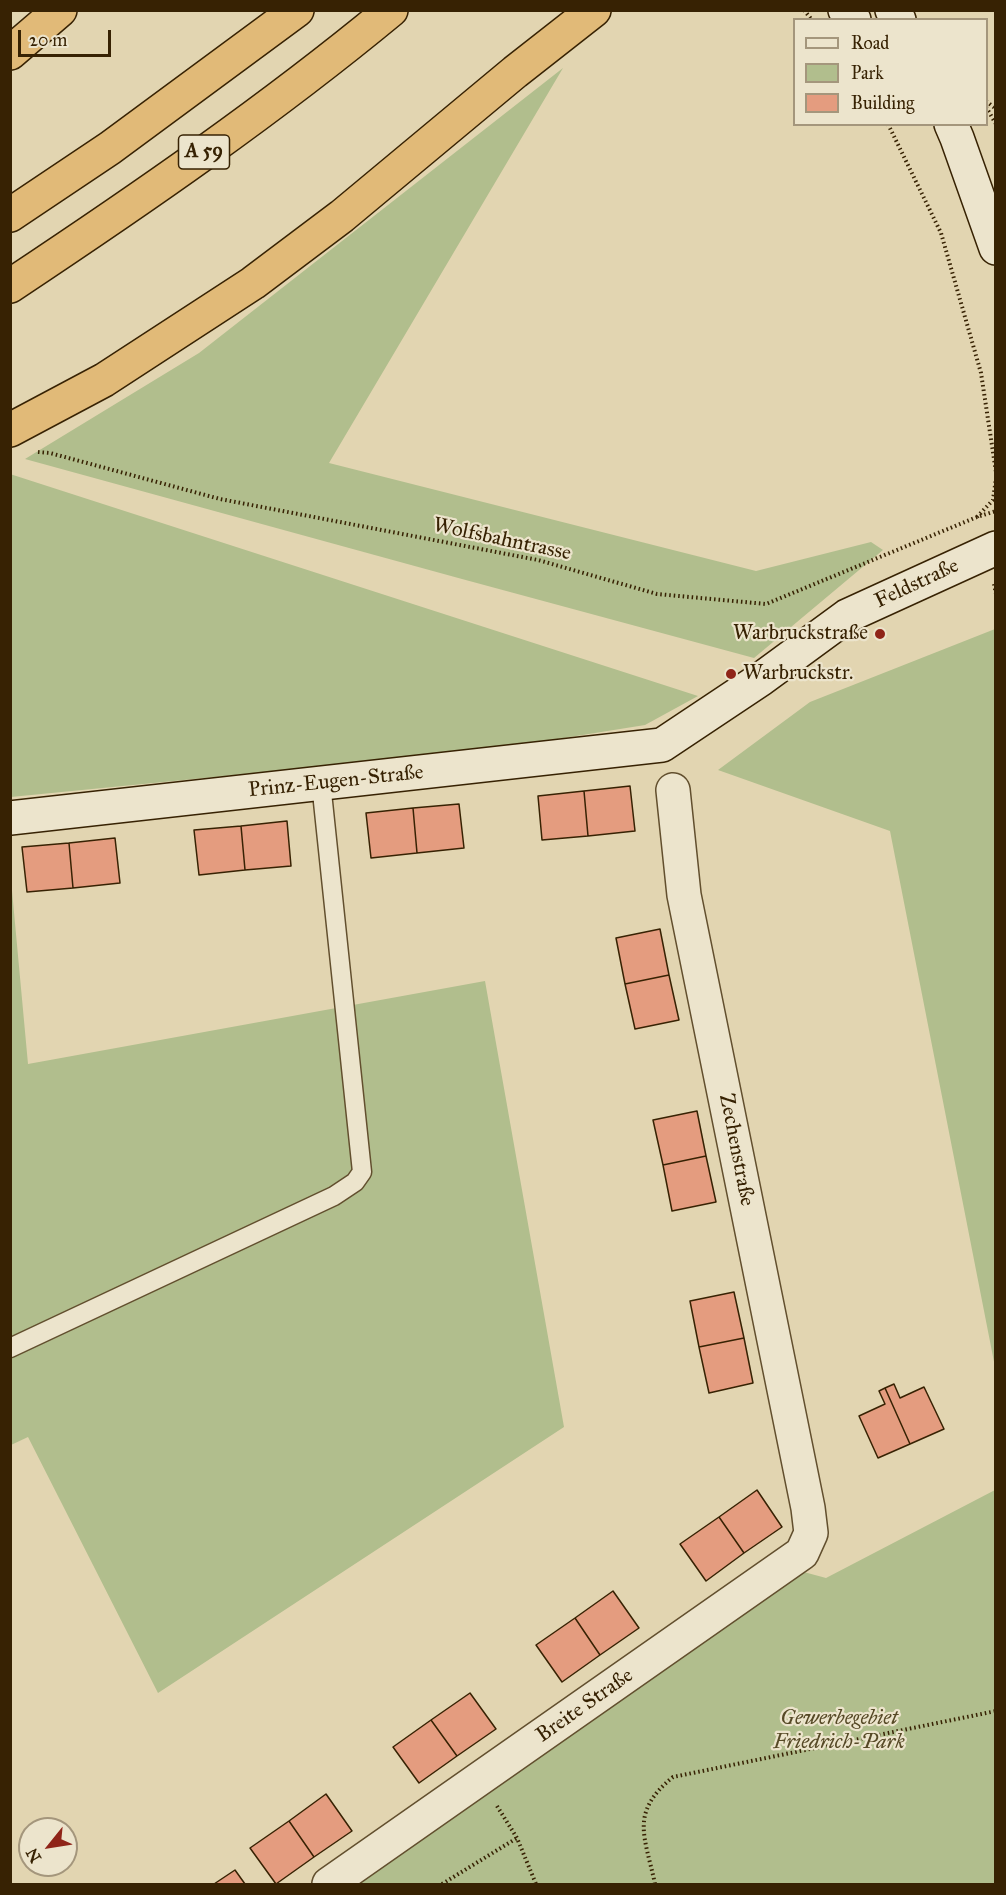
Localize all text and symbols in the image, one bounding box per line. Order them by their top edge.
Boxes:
scale bar [21,18,114,56]
legend [793,18,988,126]
text: 20 m [29,29,67,51]
text: Road [851,32,889,54]
text: Park [851,62,884,84]
text: Building [851,92,914,114]
road number: A 59 [178,135,230,169]
street label: Wolfsbahntrasse [431,513,573,567]
street label: Feldstraße [871,554,963,614]
place label: Warbruckstraße [733,621,868,647]
marker: Warbruckstraße [873,627,887,641]
place label: Warbruckstr. [743,661,853,687]
marker: Warbruckstr. [724,667,738,681]
street label: Prinz-Eugen-Straße [247,760,425,804]
street label: Zechenstraße [713,1092,759,1208]
street label: Breite Straße [532,1663,638,1749]
park label: Gewerbegebiet Friedrich-Park [773,1706,905,1756]
north arrow [18,1817,78,1877]
text: N [22,1845,45,1866]

